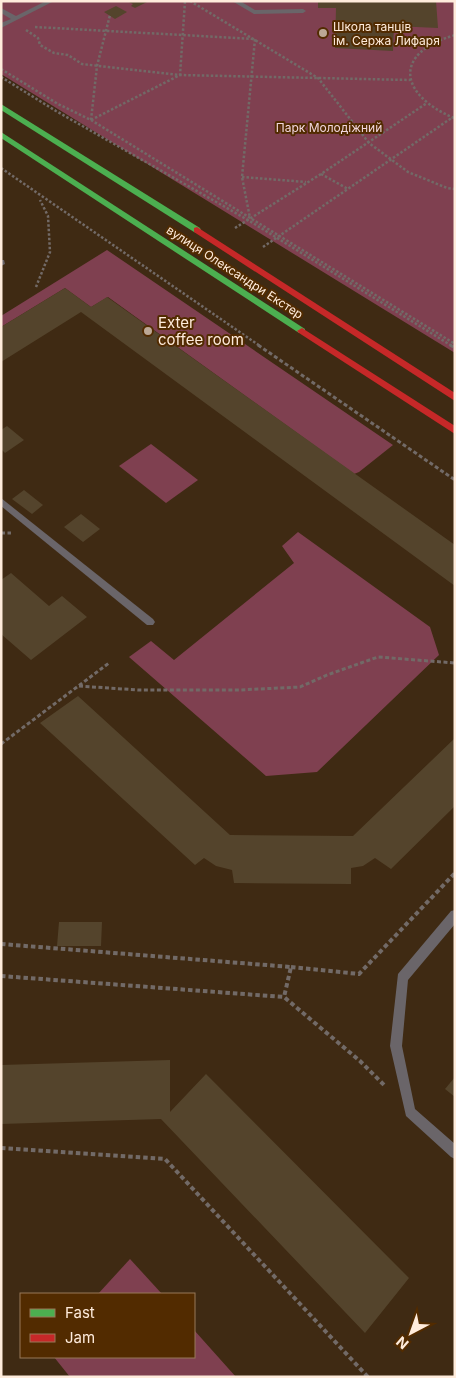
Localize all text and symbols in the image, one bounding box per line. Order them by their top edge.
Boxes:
place label: Школа танців ім. Сержа Лифаря [333,19,440,48]
marker: Школа танців ім. Сержа Лифаря [317,27,329,39]
park label: Парк Молодіжний [276,120,382,135]
street label: вулиця Олександри Екстер [164,222,306,322]
place label: Exter coffee room [158,313,244,349]
marker: Exter coffee room [142,325,154,337]
legend [20,1293,195,1358]
text: Fast [65,1303,95,1322]
north arrow [386,1308,436,1358]
text: Jam [65,1328,95,1347]
text: N [393,1333,412,1353]

